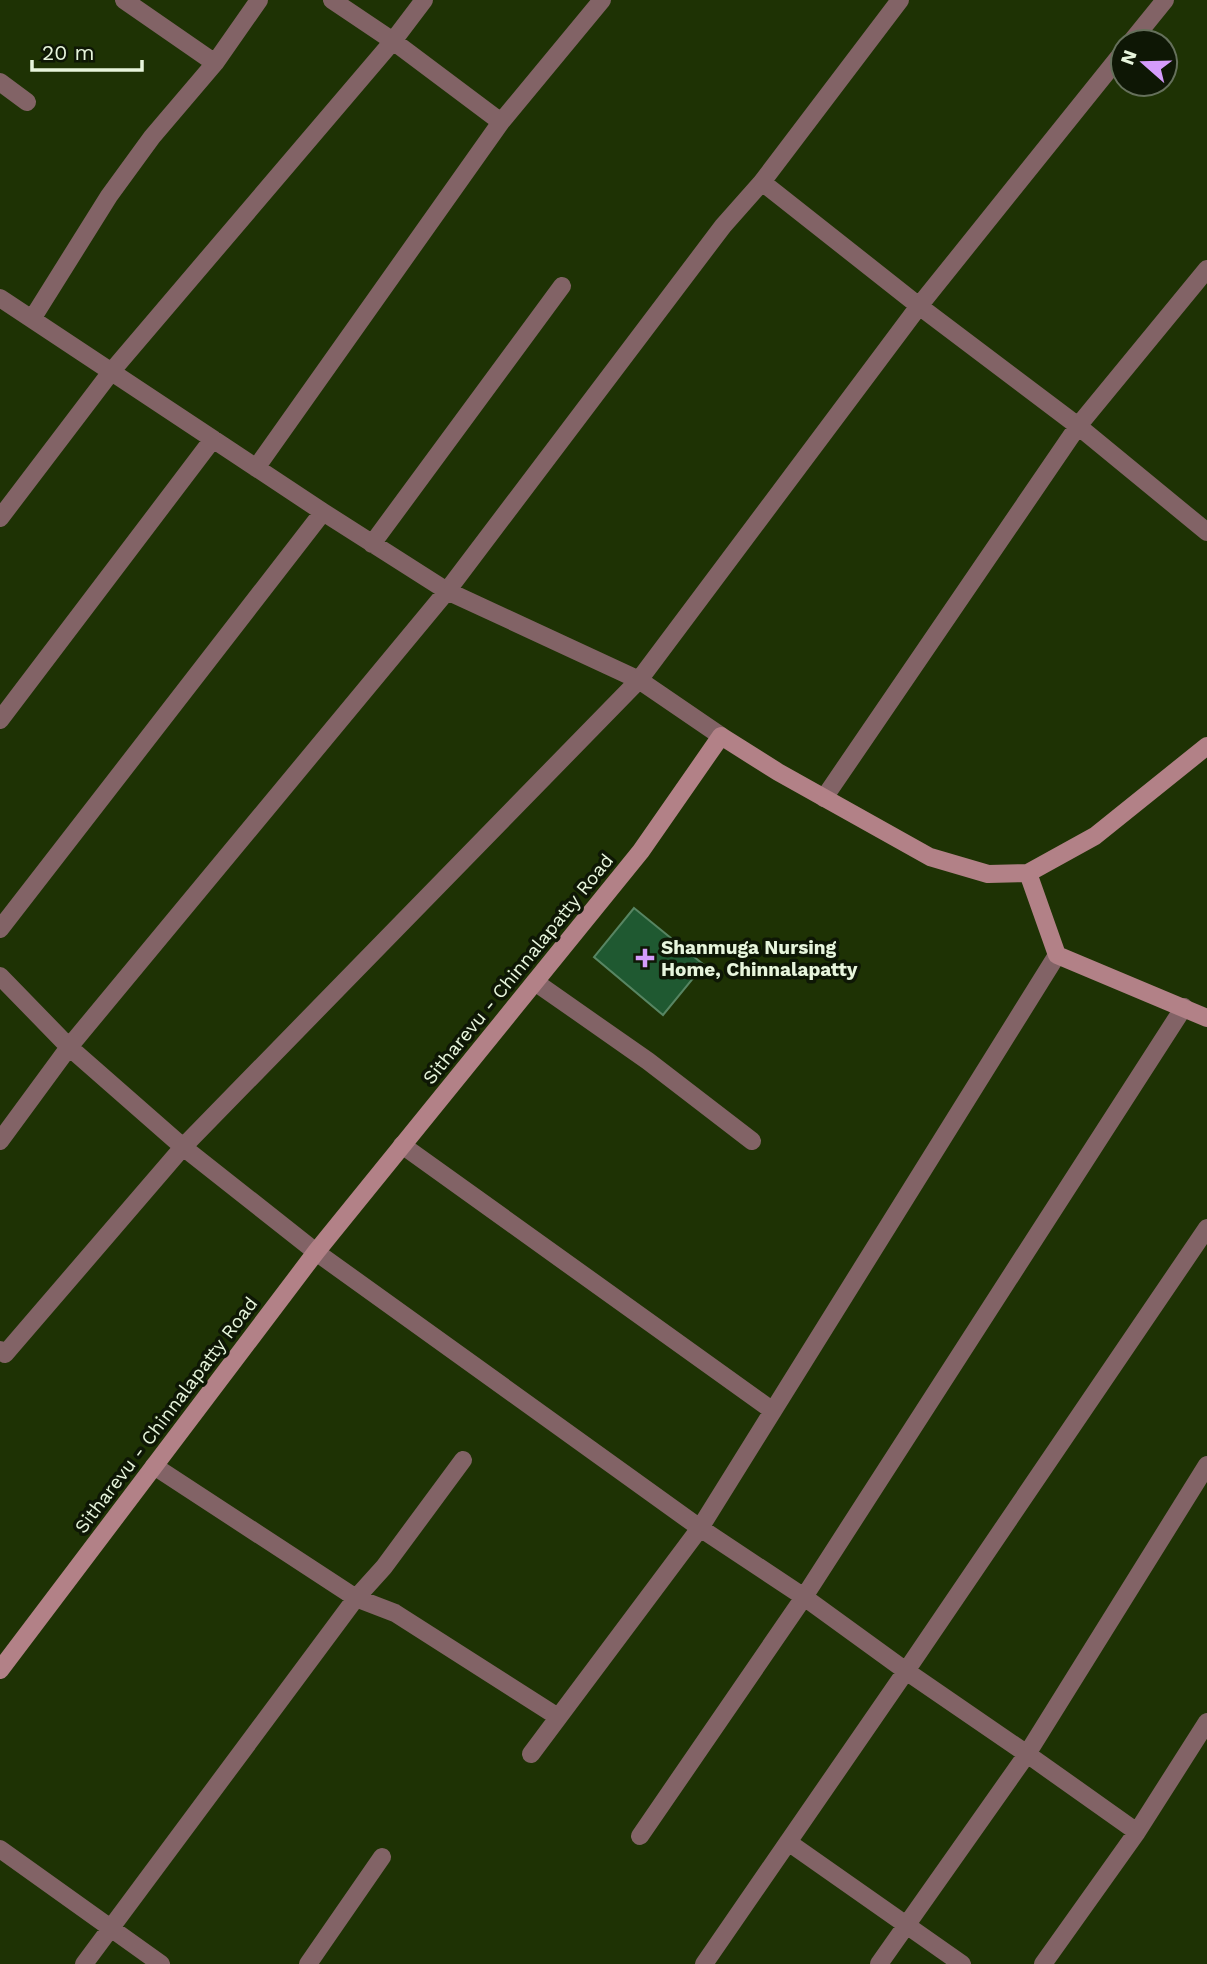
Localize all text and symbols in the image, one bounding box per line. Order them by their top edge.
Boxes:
scale bar [32,28,142,72]
north arrow [1109,28,1179,98]
text: 20 m [42,40,94,65]
text: N [1115,47,1142,68]
street label: Sitharevu - Chinnalapatty Road [418,849,618,1089]
place label: Shanmuga Nursing Home, Chinnalapatty [661,936,858,981]
marker: Shanmuga Nursing Home, Chinnalapatty [635,948,655,968]
street label: Sitharevu - Chinnalapatty Road [70,1292,262,1538]

